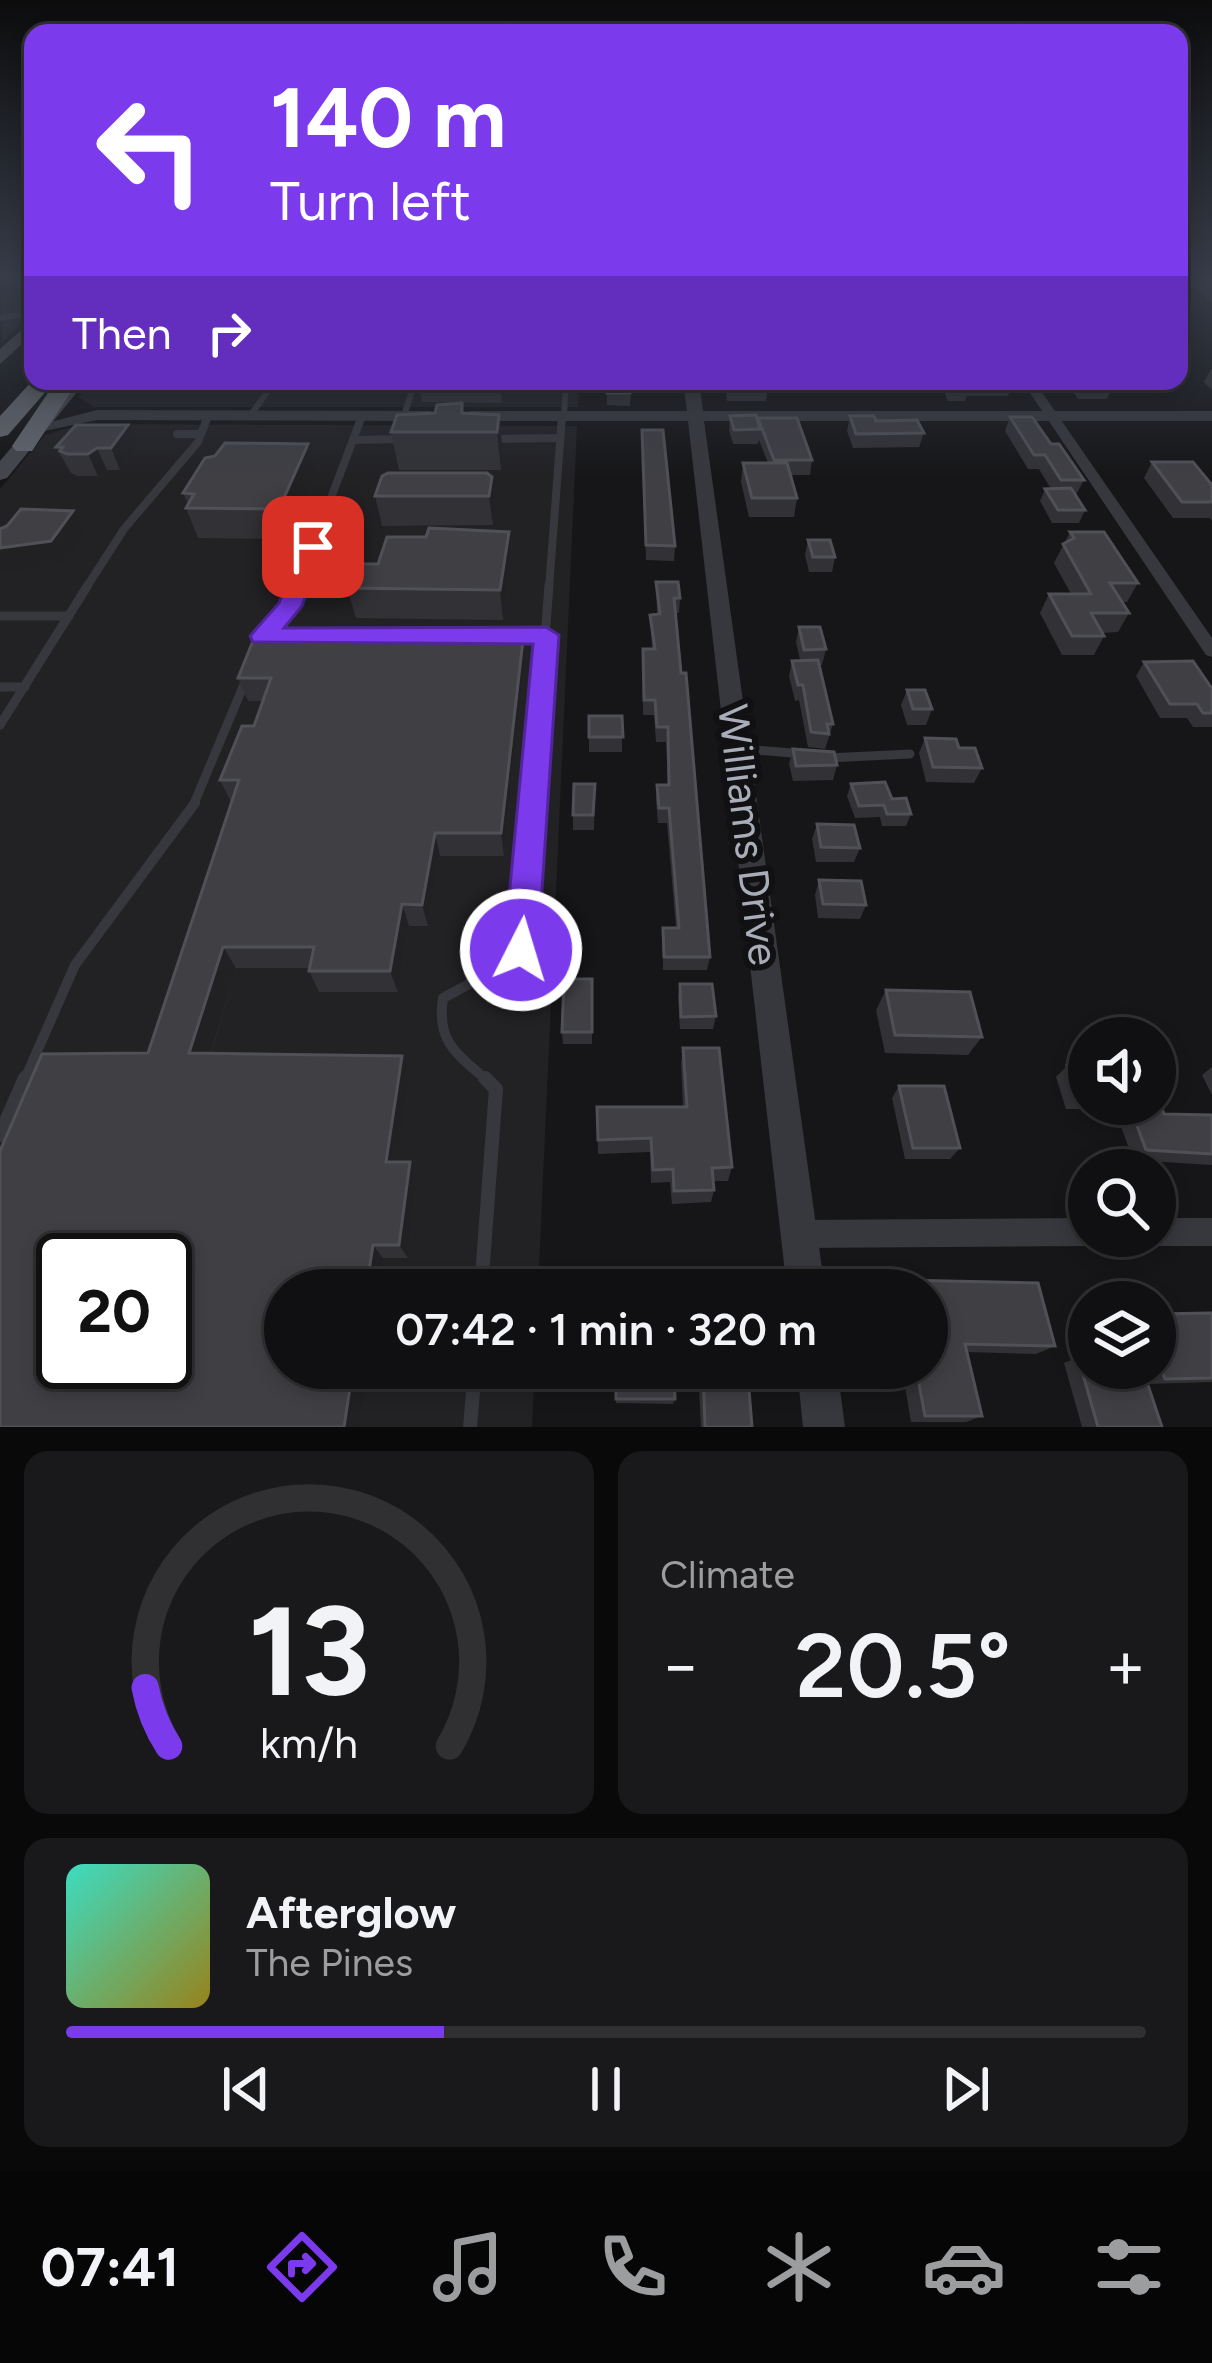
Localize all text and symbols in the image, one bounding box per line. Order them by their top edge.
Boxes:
text: 140 m [270,67,506,168]
icon: left [72,72,228,228]
text: Turn left [270,169,471,234]
icon: right [196,300,262,366]
text: Then [72,306,172,360]
pin [262,496,364,598]
icon: arrive [280,514,346,580]
street label: Williams Drive [707,702,790,968]
position arrow [458,887,584,1013]
map controls [1068,1017,1176,1389]
button: sound [1068,1017,1176,1125]
button: search [1068,1149,1176,1257]
speed limit sign: 20 [36,1233,192,1389]
button: layers [1068,1281,1176,1389]
text: 07:42 · 1 min · 320 m [395,1302,817,1356]
text: Climate [660,1551,795,1598]
text: 13 [248,1576,370,1726]
text: 20.5° [795,1611,1011,1720]
text: − [660,1625,701,1705]
text: + [1105,1625,1146,1705]
text: km/h [260,1716,358,1768]
text: Afterglow [246,1885,456,1939]
text: The Pines [246,1939,413,1986]
icon: previous [213,2056,279,2122]
icon: pause [573,2056,639,2122]
icon: next [933,2056,999,2122]
icon: directions [260,2225,344,2309]
icon: music [426,2225,510,2309]
icon: phone [591,2225,675,2309]
icon: climate [757,2225,841,2309]
icon: car [922,2225,1006,2309]
icon: filters [1087,2225,1171,2309]
text: 07:41 [41,2235,179,2300]

